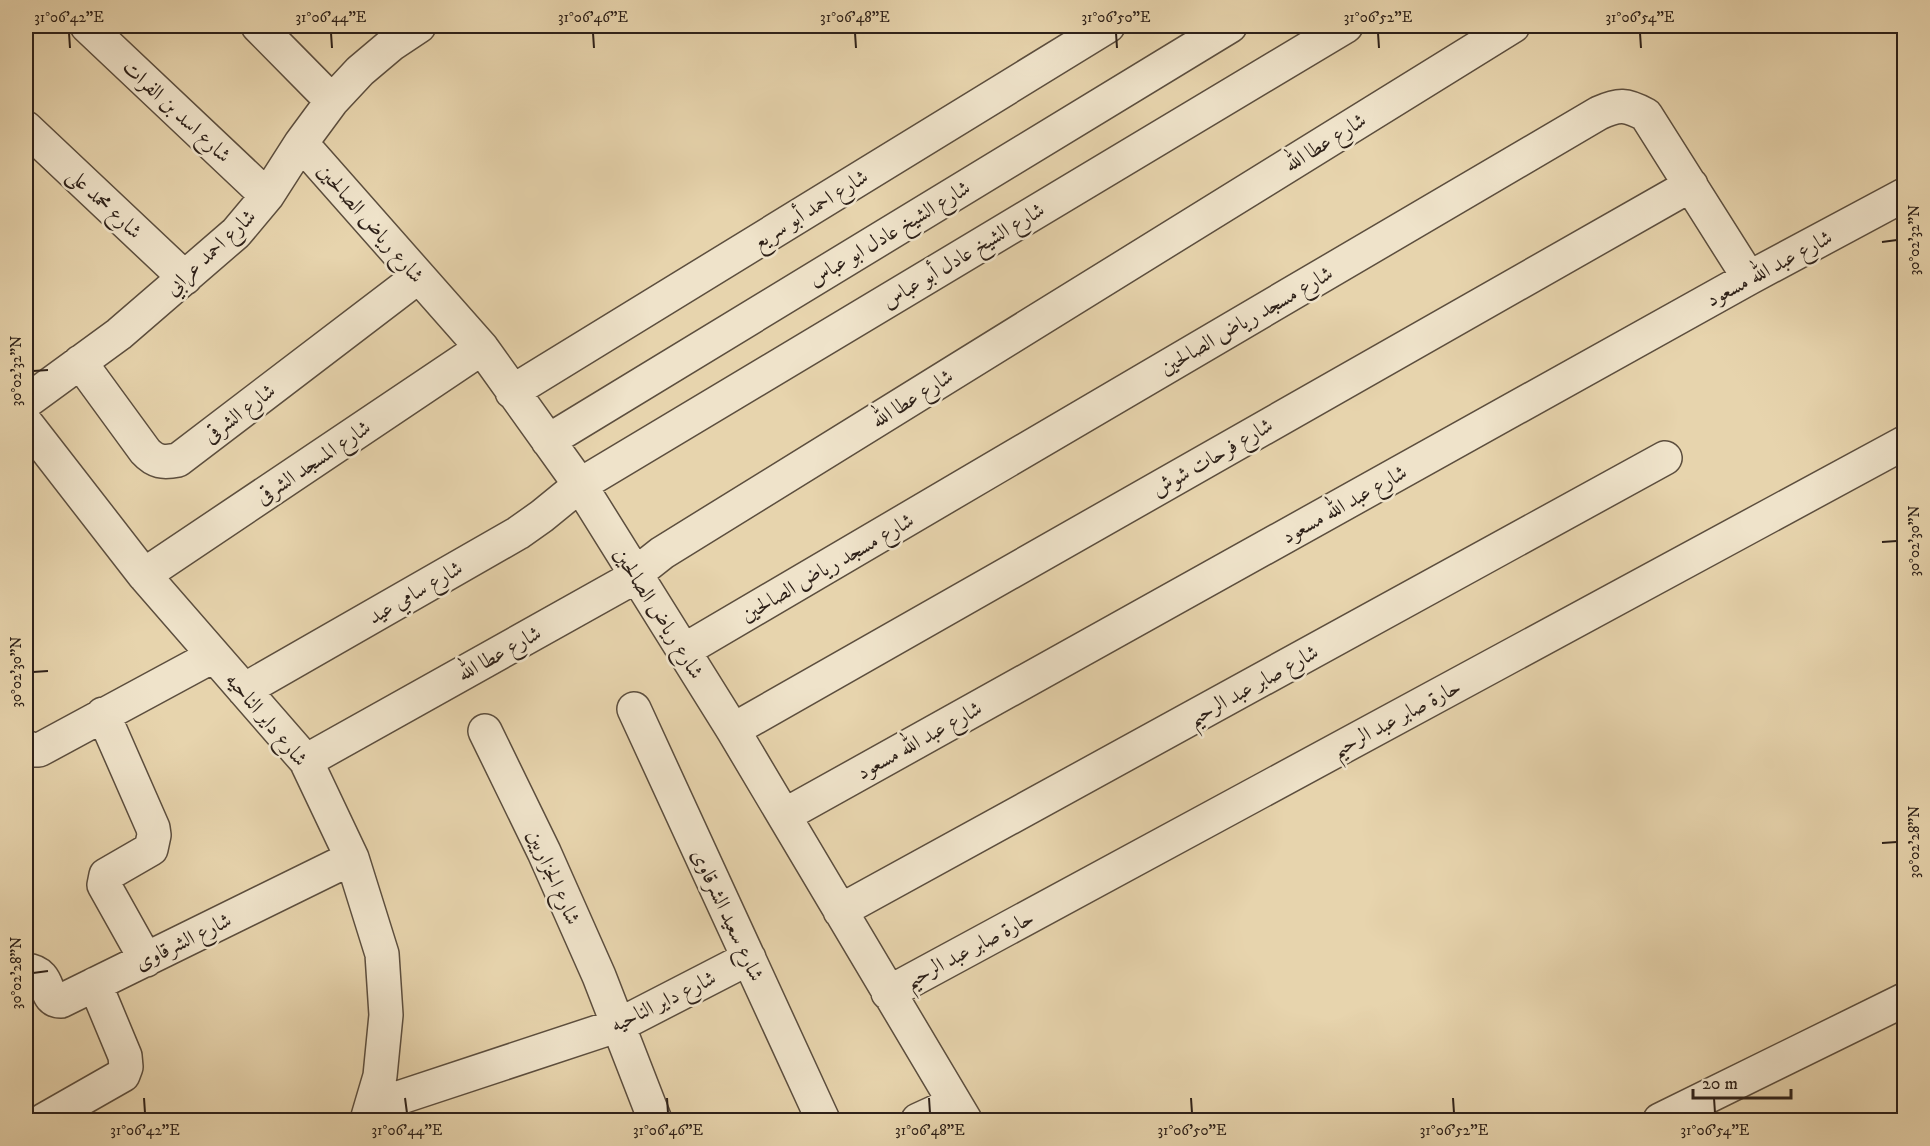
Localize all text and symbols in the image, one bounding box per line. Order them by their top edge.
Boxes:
text: 31°06'42"E [34,8,104,27]
text: 31°06'44"E [296,8,367,27]
text: 31°06'46"E [558,8,628,27]
text: 31°06'48"E [820,8,890,27]
text: 31°06'50"E [1081,8,1151,27]
text: 31°06'52"E [1344,8,1413,27]
text: 31°06'54"E [1606,8,1675,27]
street label: شارع اسد بن الفرات [114,55,236,172]
street label: شارع عطا الله [1277,103,1374,182]
street label: شارع رياض الصالحين [308,159,429,291]
street label: شارع احمد أبو سريع [746,161,876,260]
street label: شارع محمد على [59,163,147,248]
street label: شارع الشيخ عادل ابو عباس [804,175,978,297]
street label: شارع الشيخ عادل أبو عباس [876,194,1052,319]
street label: شارع احمد عرابي [160,204,264,304]
text: 30°02'32"N [1905,205,1924,275]
street label: شارع عبد الله مسعود [1699,220,1839,317]
street label: شارع مسجد رياض الصالحين [1155,261,1340,385]
text: 30°02'32"N [7,336,26,406]
street label: شارع عطا الله [864,359,961,438]
street label: شارع الشرقى [198,378,283,453]
street label: شارع فرحات شوش [1147,413,1280,507]
street label: شارع المسجد الشرقى [251,415,378,514]
street label: شارع عبد الله مسعود [1275,455,1414,554]
text: 30°02'30"N [1905,505,1924,577]
street label: شارع مسجد رياض الصالحين [736,508,921,632]
street label: شارع رياض الصالحين [604,543,709,686]
street label: شارع سامي عيد [363,555,470,634]
street label: شارع عطا الله [451,616,548,691]
text: 30°02'30"N [7,636,26,708]
street label: شارع صابر عبد الرحيم [1184,639,1327,739]
street label: شارع داير الناحيه [216,667,313,774]
street label: حارة صابر عبد الرحيم [1328,674,1469,770]
street label: شارع عبد الله مسعود [850,691,989,790]
text: 30°02'28"N [1905,806,1924,878]
street label: شارع الجزاريين [517,826,586,931]
street label: شارع سعيد الشرقاوى [681,845,769,988]
street label: حارة صابر عبد الرحيم [901,905,1042,1001]
street label: شارع الشرقاوى [131,907,238,980]
text: 30°02'28"N [7,937,26,1009]
street label: شارع داير الناحيه [606,965,722,1042]
scale bar [1693,1062,1790,1100]
text: 20 m [1702,1073,1738,1095]
text: 31°06'42"E [110,1121,180,1140]
text: 31°06'44"E [372,1121,443,1140]
text: 31°06'46"E [633,1121,703,1140]
text: 31°06'48"E [895,1121,965,1140]
text: 31°06'50"E [1157,1121,1227,1140]
text: 31°06'52"E [1420,1121,1489,1140]
text: 31°06'54"E [1681,1121,1750,1140]

